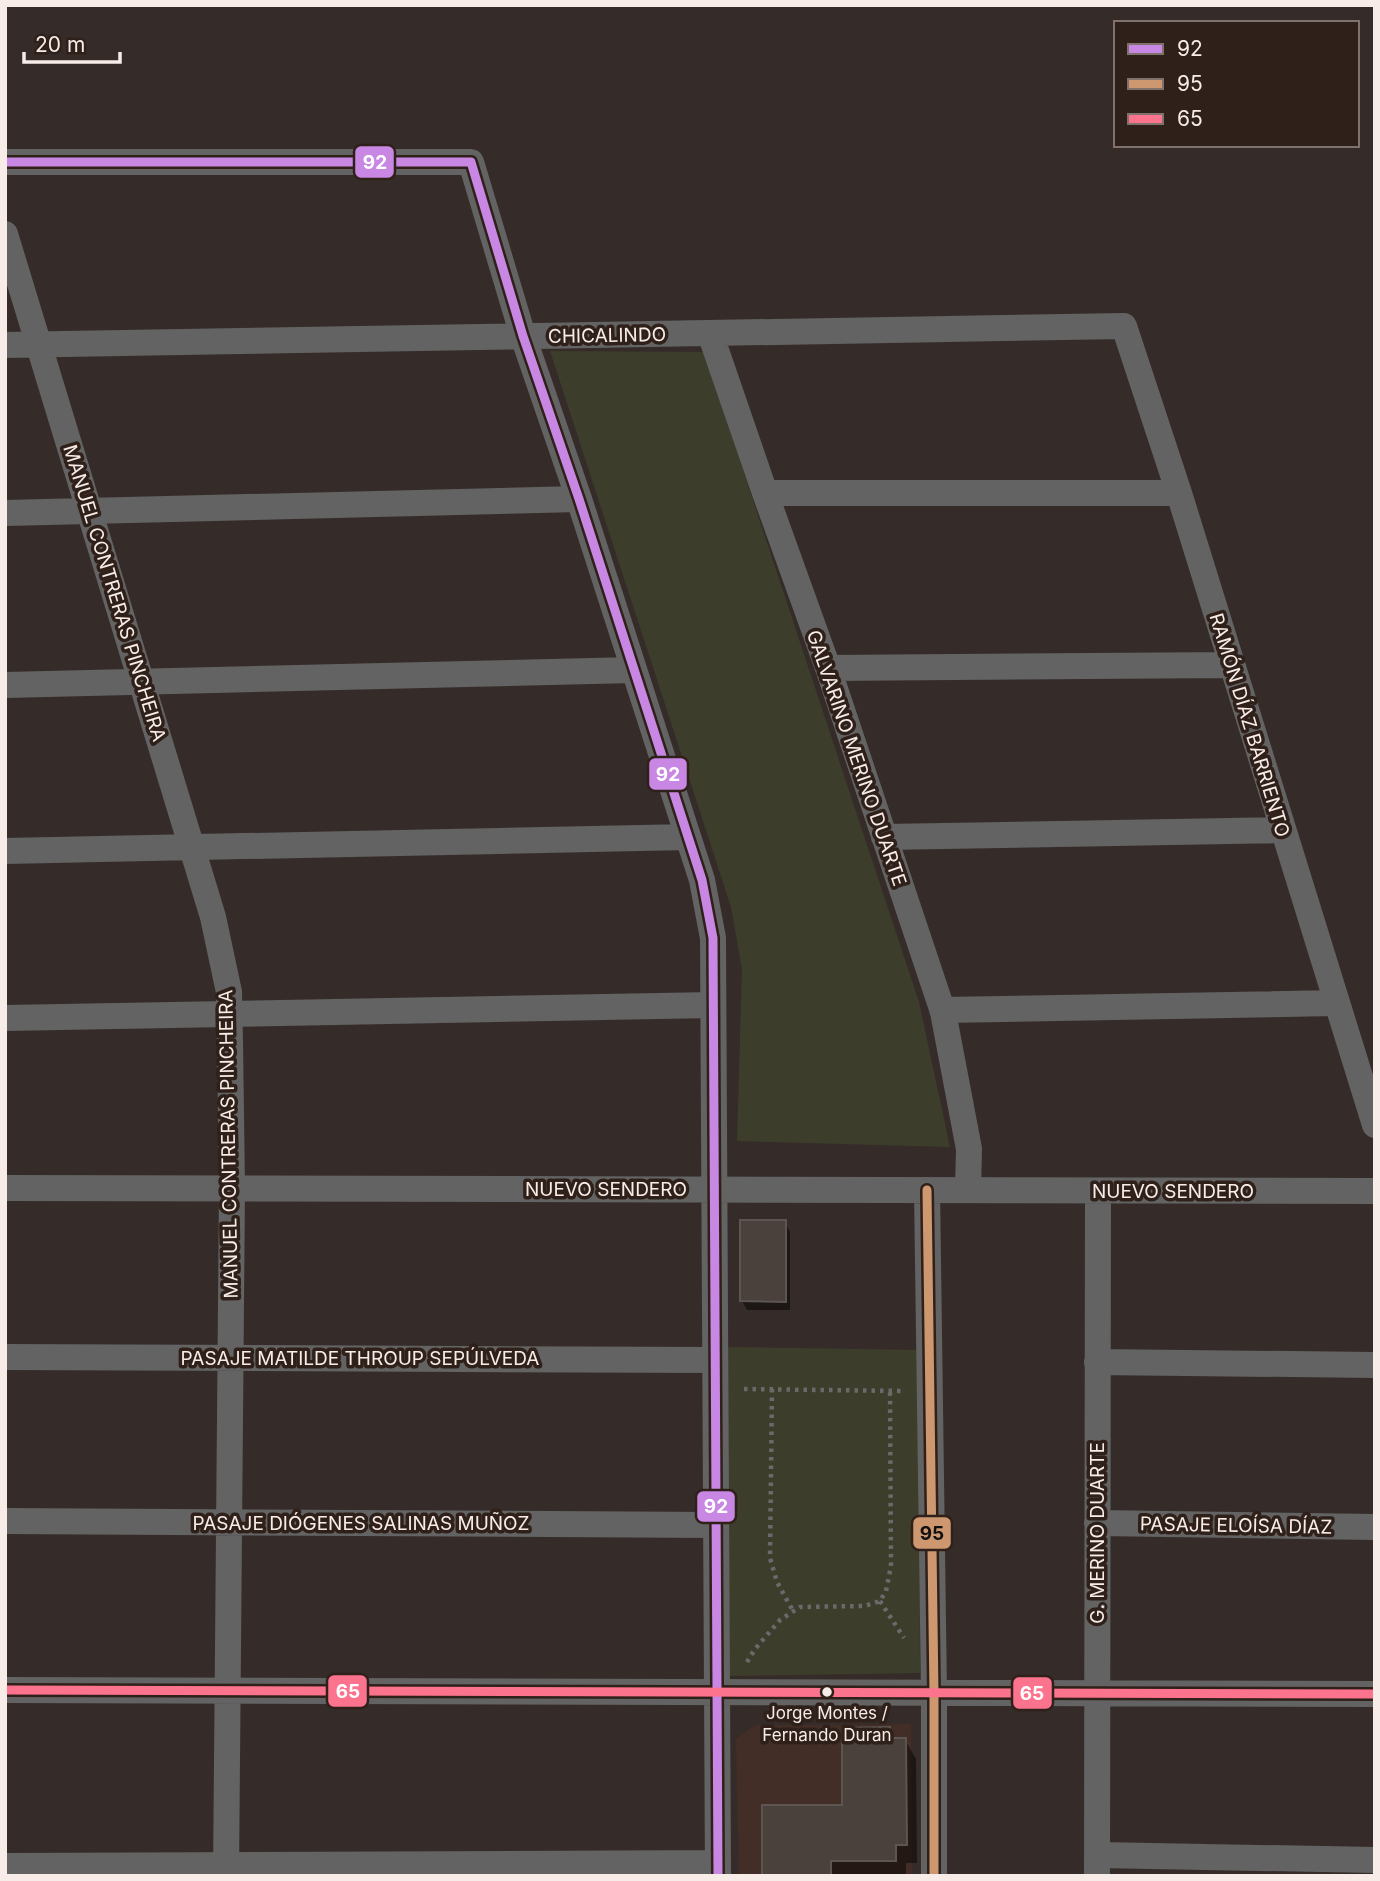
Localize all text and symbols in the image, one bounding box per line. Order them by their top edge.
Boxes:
scale bar [24,21,121,65]
legend [1114,21,1359,147]
text: 20 m [35,32,85,57]
text: 92 [1177,36,1203,61]
text: 95 [1177,71,1203,96]
text: 65 [1177,106,1203,131]
line badge: 92 [354,145,395,179]
text: 92 [363,151,387,174]
street label: CHICALINDO [548,323,666,348]
street label: MANUEL CONTRERAS PINCHEIRA [58,442,171,744]
street label: RAMÓN DÍAZ BARRIENTO [1204,610,1296,840]
street label: GALVARINO MERINO DUARTE [802,627,911,889]
line badge: 92 [648,757,688,791]
text: 92 [656,763,680,786]
street label: MANUEL CONTRERAS PINCHEIRA [214,989,243,1299]
street label: NUEVO SENDERO [525,1178,687,1201]
street label: NUEVO SENDERO [1092,1180,1254,1203]
street label: PASAJE MATILDE THROUP SEPÚLVEDA [181,1346,539,1370]
street label: G. MERINO DUARTE [1086,1442,1109,1624]
line badge: 92 [696,1490,736,1523]
text: 92 [704,1495,728,1518]
street label: PASAJE ELOÍSA DÍAZ [1140,1511,1332,1539]
street label: PASAJE DIÓGENES SALINAS MUÑOZ [192,1512,530,1535]
line badge: 95 [912,1516,952,1550]
text: 95 [920,1522,944,1545]
line badge: 65 [327,1674,368,1708]
line badge: 65 [1012,1676,1053,1710]
text: 65 [336,1680,360,1703]
text: 65 [1020,1682,1044,1705]
marker: Jorge Montes / Fernando Duran [820,1685,834,1699]
place label: Jorge Montes / Fernando Duran [762,1703,892,1745]

